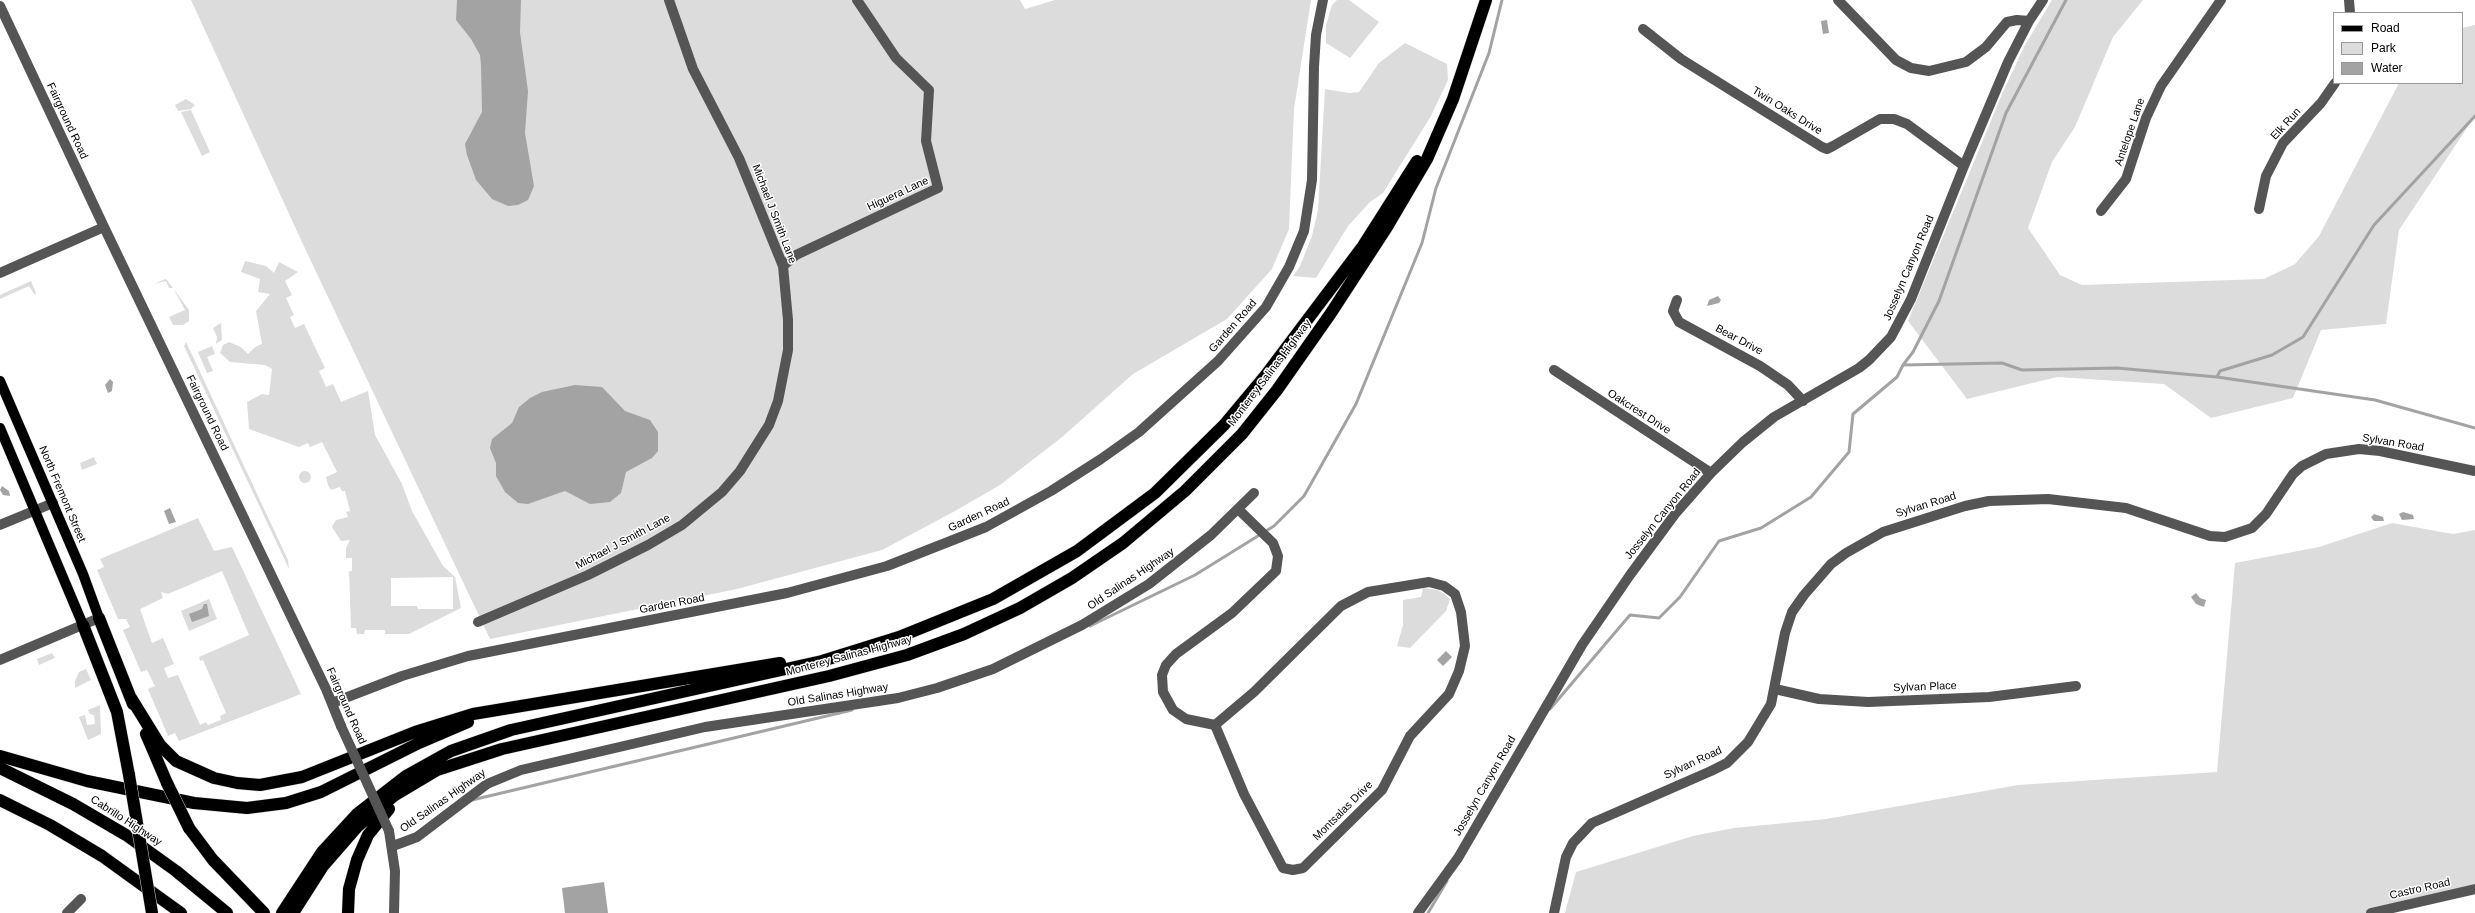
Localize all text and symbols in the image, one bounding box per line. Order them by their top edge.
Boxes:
legend [2333,12,2463,84]
text: Road [2371,21,2400,35]
text: Park [2371,41,2396,55]
text: Water [2371,61,2403,75]
street label: Fairground Road [44,81,90,161]
street label: Twin Oaks Drive [1750,84,1824,138]
street label: Antelope Lane [2112,96,2148,168]
street label: Elk Run [2268,105,2304,143]
street label: Michael J Smith Lane [749,163,799,265]
street label: Higuera Lane [865,174,931,214]
street label: Josselyn Canyon Road [1881,213,1937,323]
street label: Garden Road [1206,297,1260,355]
street label: Monterey Salinas Highway [1226,317,1314,429]
street label: Bear Drive [1713,322,1765,358]
street label: Fairground Road [183,373,231,453]
street label: Oakcrest Drive [1605,387,1673,437]
street label: Sylvan Road [2361,432,2425,454]
street label: North Fremont Street [36,444,88,544]
street label: Josselyn Canyon Road [1622,466,1704,562]
street label: Sylvan Road [1894,490,1958,520]
street label: Garden Road [946,495,1012,535]
street label: Michael J Smith Lane [573,511,673,573]
street label: Old Salinas Highway [1085,545,1177,613]
street label: Garden Road [638,591,706,617]
street label: Monterey Salinas Highway [784,633,914,679]
street label: Fairground Road [323,666,369,746]
street label: Sylvan Place [1893,679,1957,695]
street label: Old Salinas Highway [787,681,889,709]
street label: Josselyn Canyon Road [1451,734,1519,838]
street label: Sylvan Road [1662,744,1724,782]
street label: Old Salinas Highway [398,766,488,836]
street label: Montsalas Drive [1310,778,1376,844]
street label: Cabrillo Highway [88,793,164,849]
street label: Castro Road [2388,876,2452,902]

